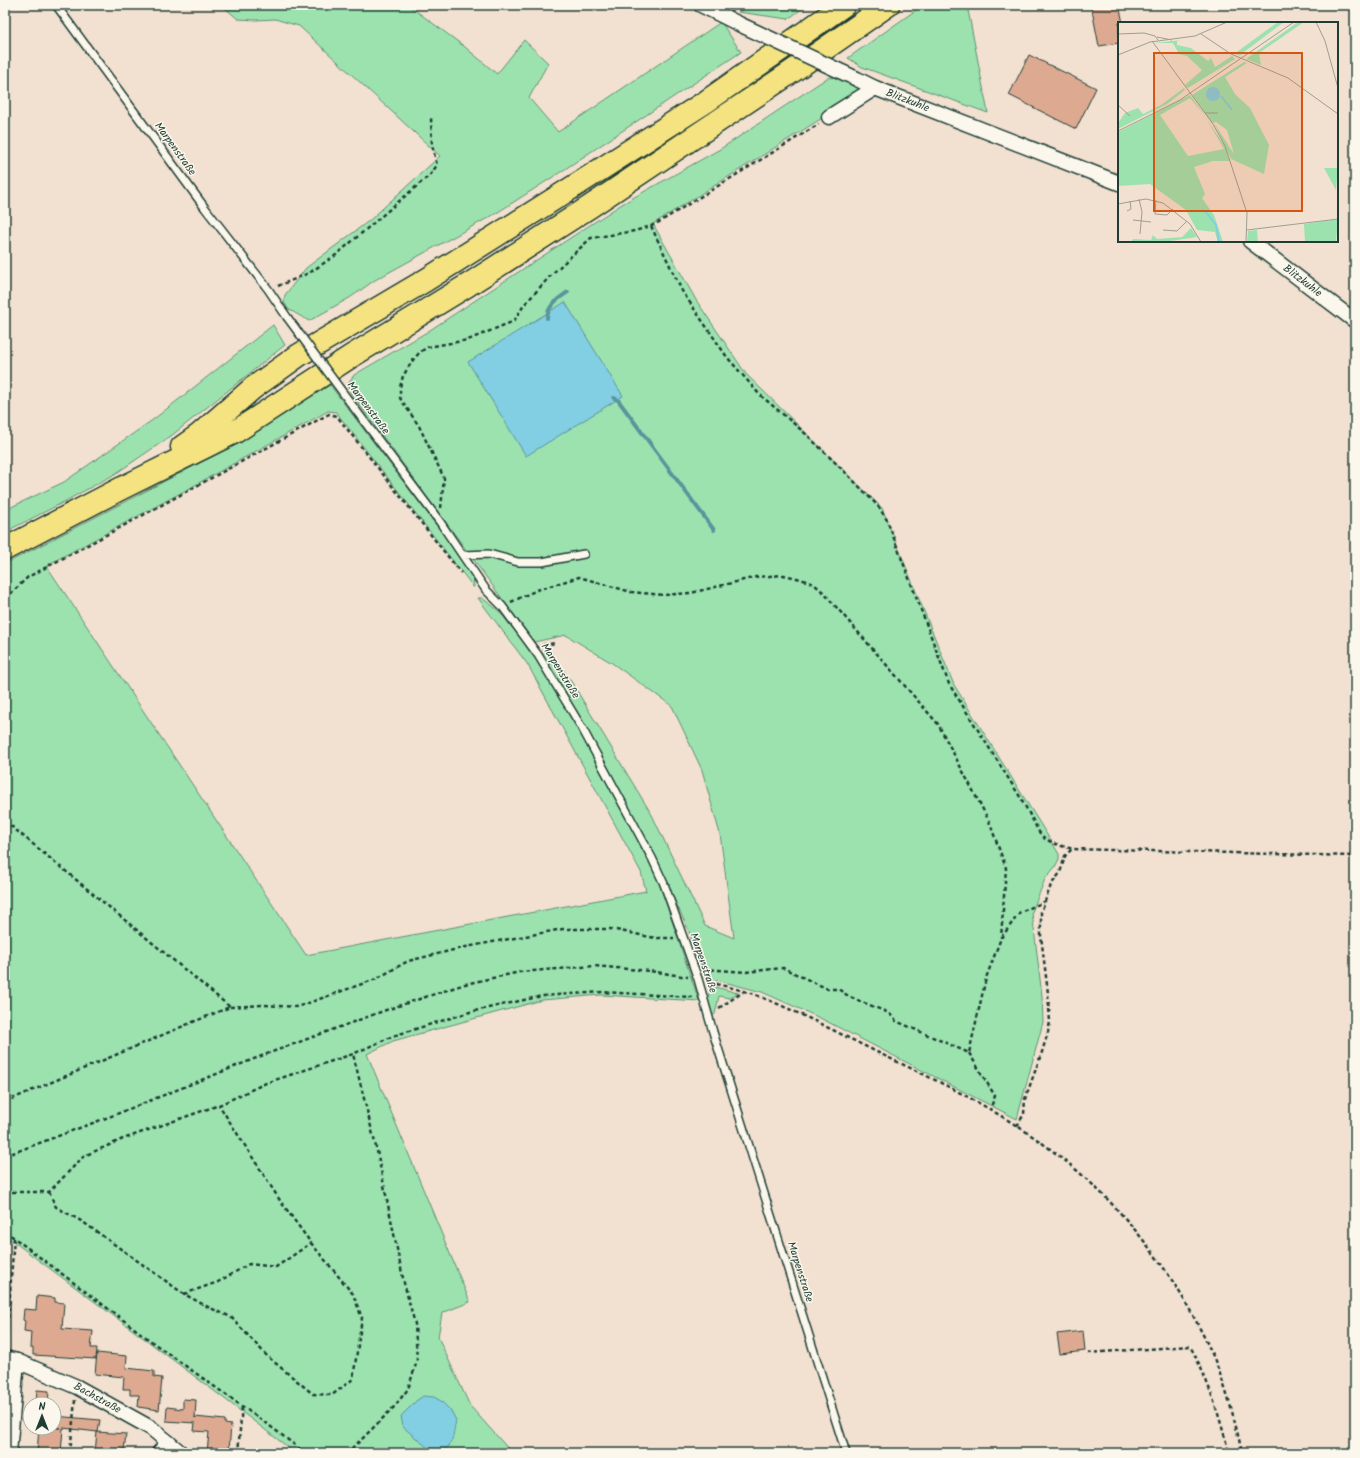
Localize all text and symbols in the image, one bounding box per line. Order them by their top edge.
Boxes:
inset map [1118,22,1338,242]
street label: Blitzkuhle [883,84,932,117]
street label: Marpenstraße [149,118,201,180]
street label: Blitzkuhle [1279,260,1326,302]
street label: Marpenstraße [342,378,394,438]
street label: Marpenstraße [536,640,584,702]
street label: Marpenstraße [684,930,722,996]
street label: Marpenstraße [782,1239,818,1305]
street label: Bachstraße [70,1378,125,1419]
north arrow [22,1396,62,1436]
text: N [39,1398,46,1416]

